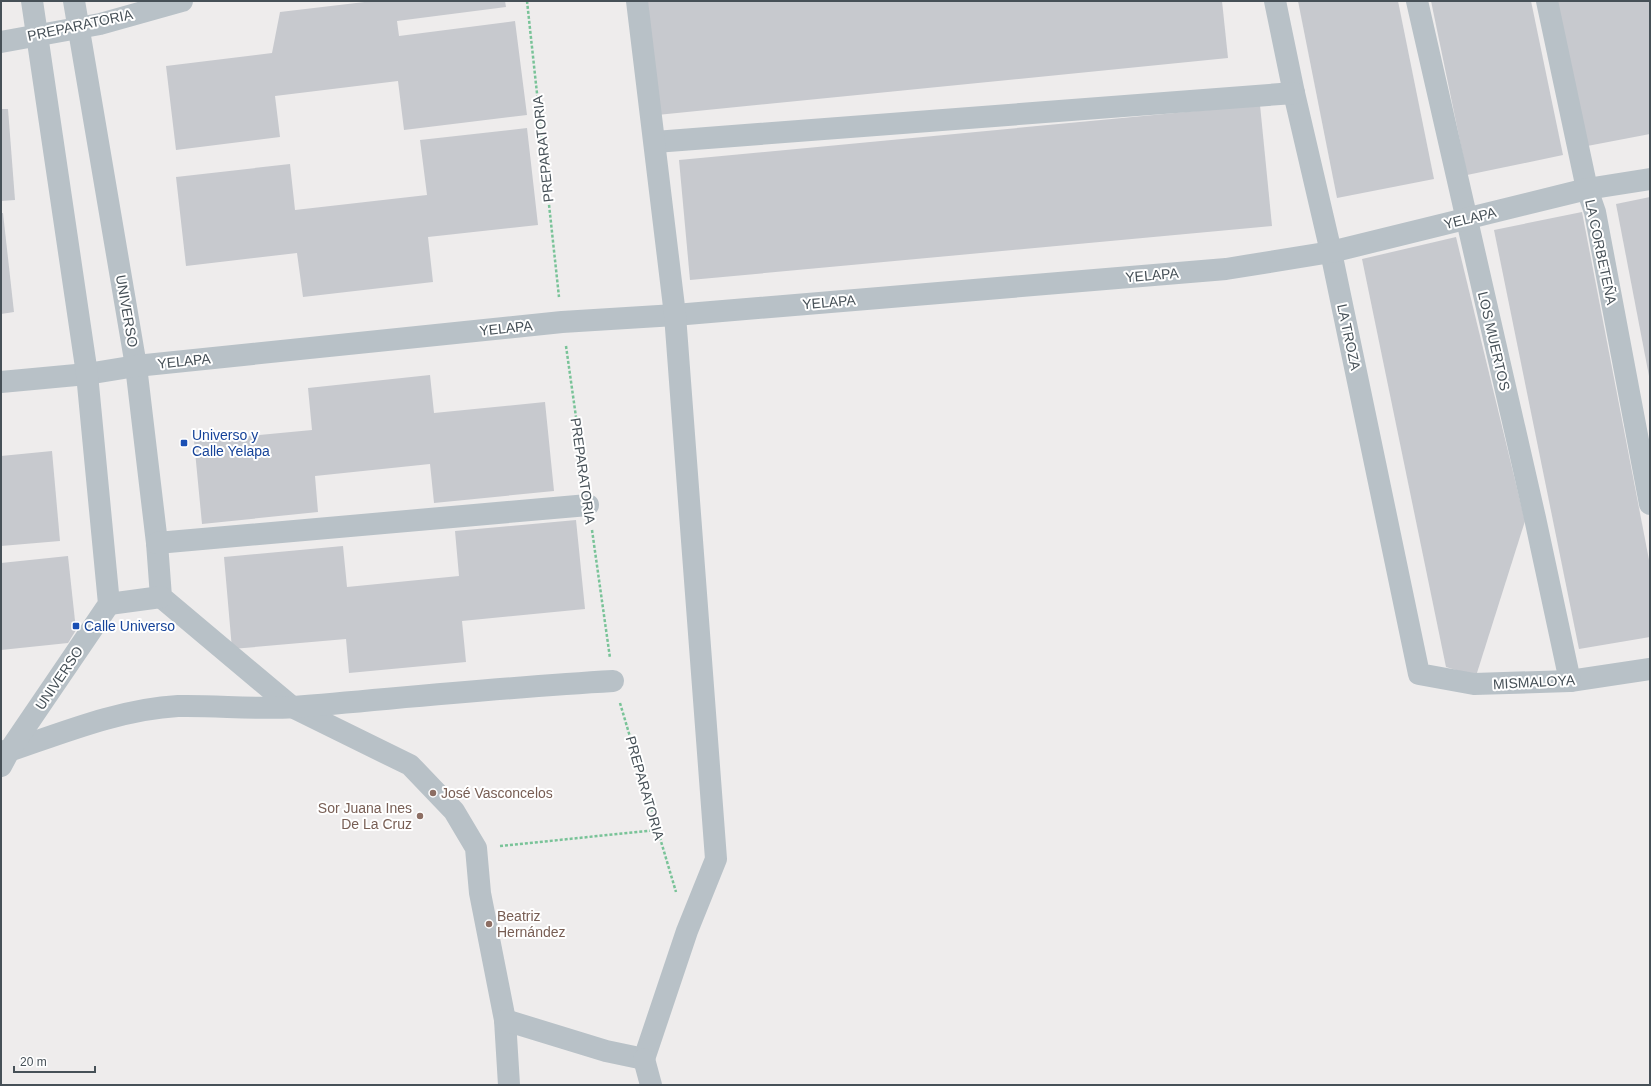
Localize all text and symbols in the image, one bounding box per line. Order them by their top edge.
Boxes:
street label: PREPARATORIA [26,6,135,44]
street label: PREPARATORIA [529,94,557,203]
street label: LA CORBETEÑA [1582,198,1620,307]
street label: YELAPA [1442,204,1499,232]
street label: YELAPA [1125,265,1180,285]
street label: UNIVERSO [113,274,141,349]
street label: LOS MUERTOS [1475,290,1513,392]
street label: YELAPA [802,292,857,312]
street label: LA TROZA [1334,302,1364,372]
street label: YELAPA [479,317,534,339]
street label: YELAPA [157,350,212,372]
street label: PREPARATORIA [568,417,598,526]
place label: Universo y Calle Yelapa [192,427,270,459]
marker: Universo y Calle Yelapa [179,438,189,448]
place label: Calle Universo [84,618,175,634]
marker: Calle Universo [71,621,81,631]
street label: UNIVERSO [32,643,86,713]
street label: MISMALOYA [1493,672,1576,692]
street label: PREPARATORIA [623,734,668,842]
place label: José Vasconcelos [441,785,553,801]
marker: José Vasconcelos [428,788,438,798]
place label: Sor Juana Ines De La Cruz [318,800,412,832]
marker: Sor Juana Ines De La Cruz [415,811,425,821]
place label: Beatriz Hernández [497,908,566,940]
marker: Beatriz Hernández [484,919,494,929]
scale bar [14,1048,95,1074]
text: 20 m [20,1055,47,1069]

